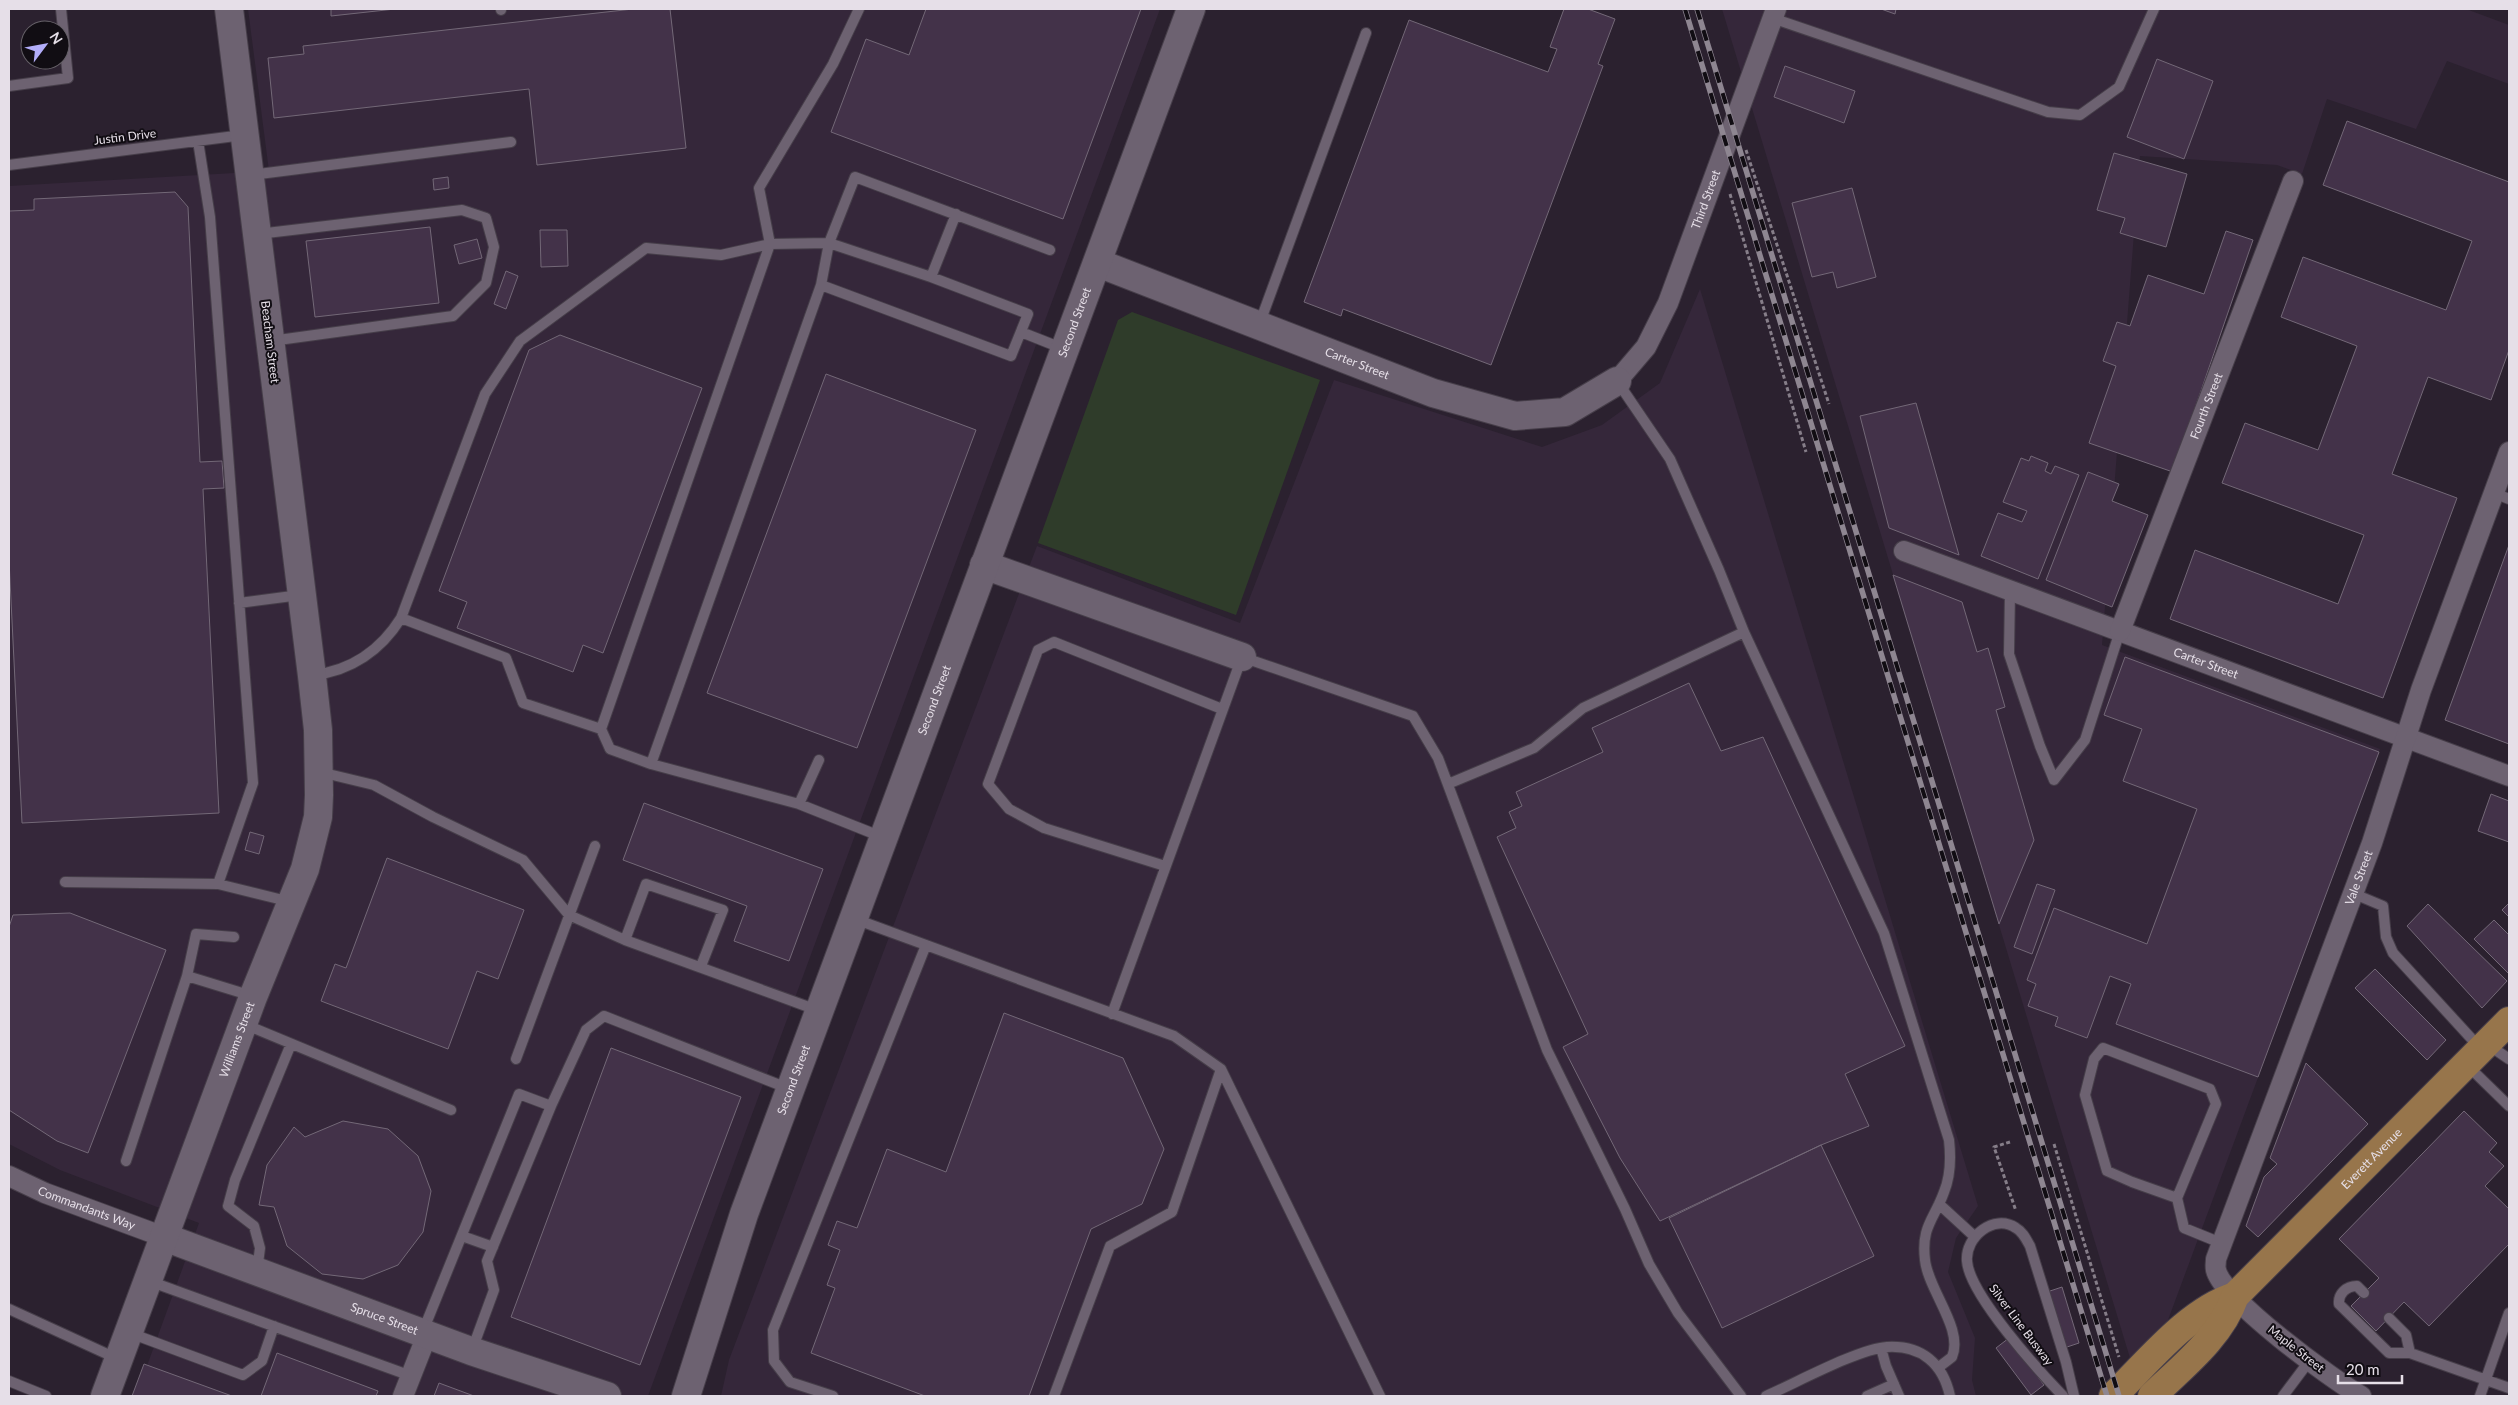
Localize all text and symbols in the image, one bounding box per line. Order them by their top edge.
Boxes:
north arrow [20,20,70,70]
text: N [46,29,67,47]
street label: Justin Drive [93,125,157,148]
street label: Third Street [1688,167,1723,231]
street label: Second Street [1054,285,1094,359]
street label: Beacham Street [258,300,283,385]
street label: Carter Street [1323,344,1392,383]
street label: Fourth Street [2186,370,2226,441]
street label: Carter Street [2172,644,2241,682]
street label: Second Street [914,662,954,737]
street label: Vale Street [2341,848,2376,907]
street label: Williams Street [216,999,258,1079]
street label: Second Street [773,1042,813,1117]
street label: Everett Avenue [2338,1125,2405,1192]
street label: Commandants Way [36,1183,138,1233]
street label: Silver Line Busway [1986,1281,2057,1369]
street label: Spruce Street [349,1299,421,1338]
street label: Maple Street [2265,1322,2328,1376]
scale bar [2338,1352,2402,1384]
text: 20 m [2346,1360,2380,1378]

